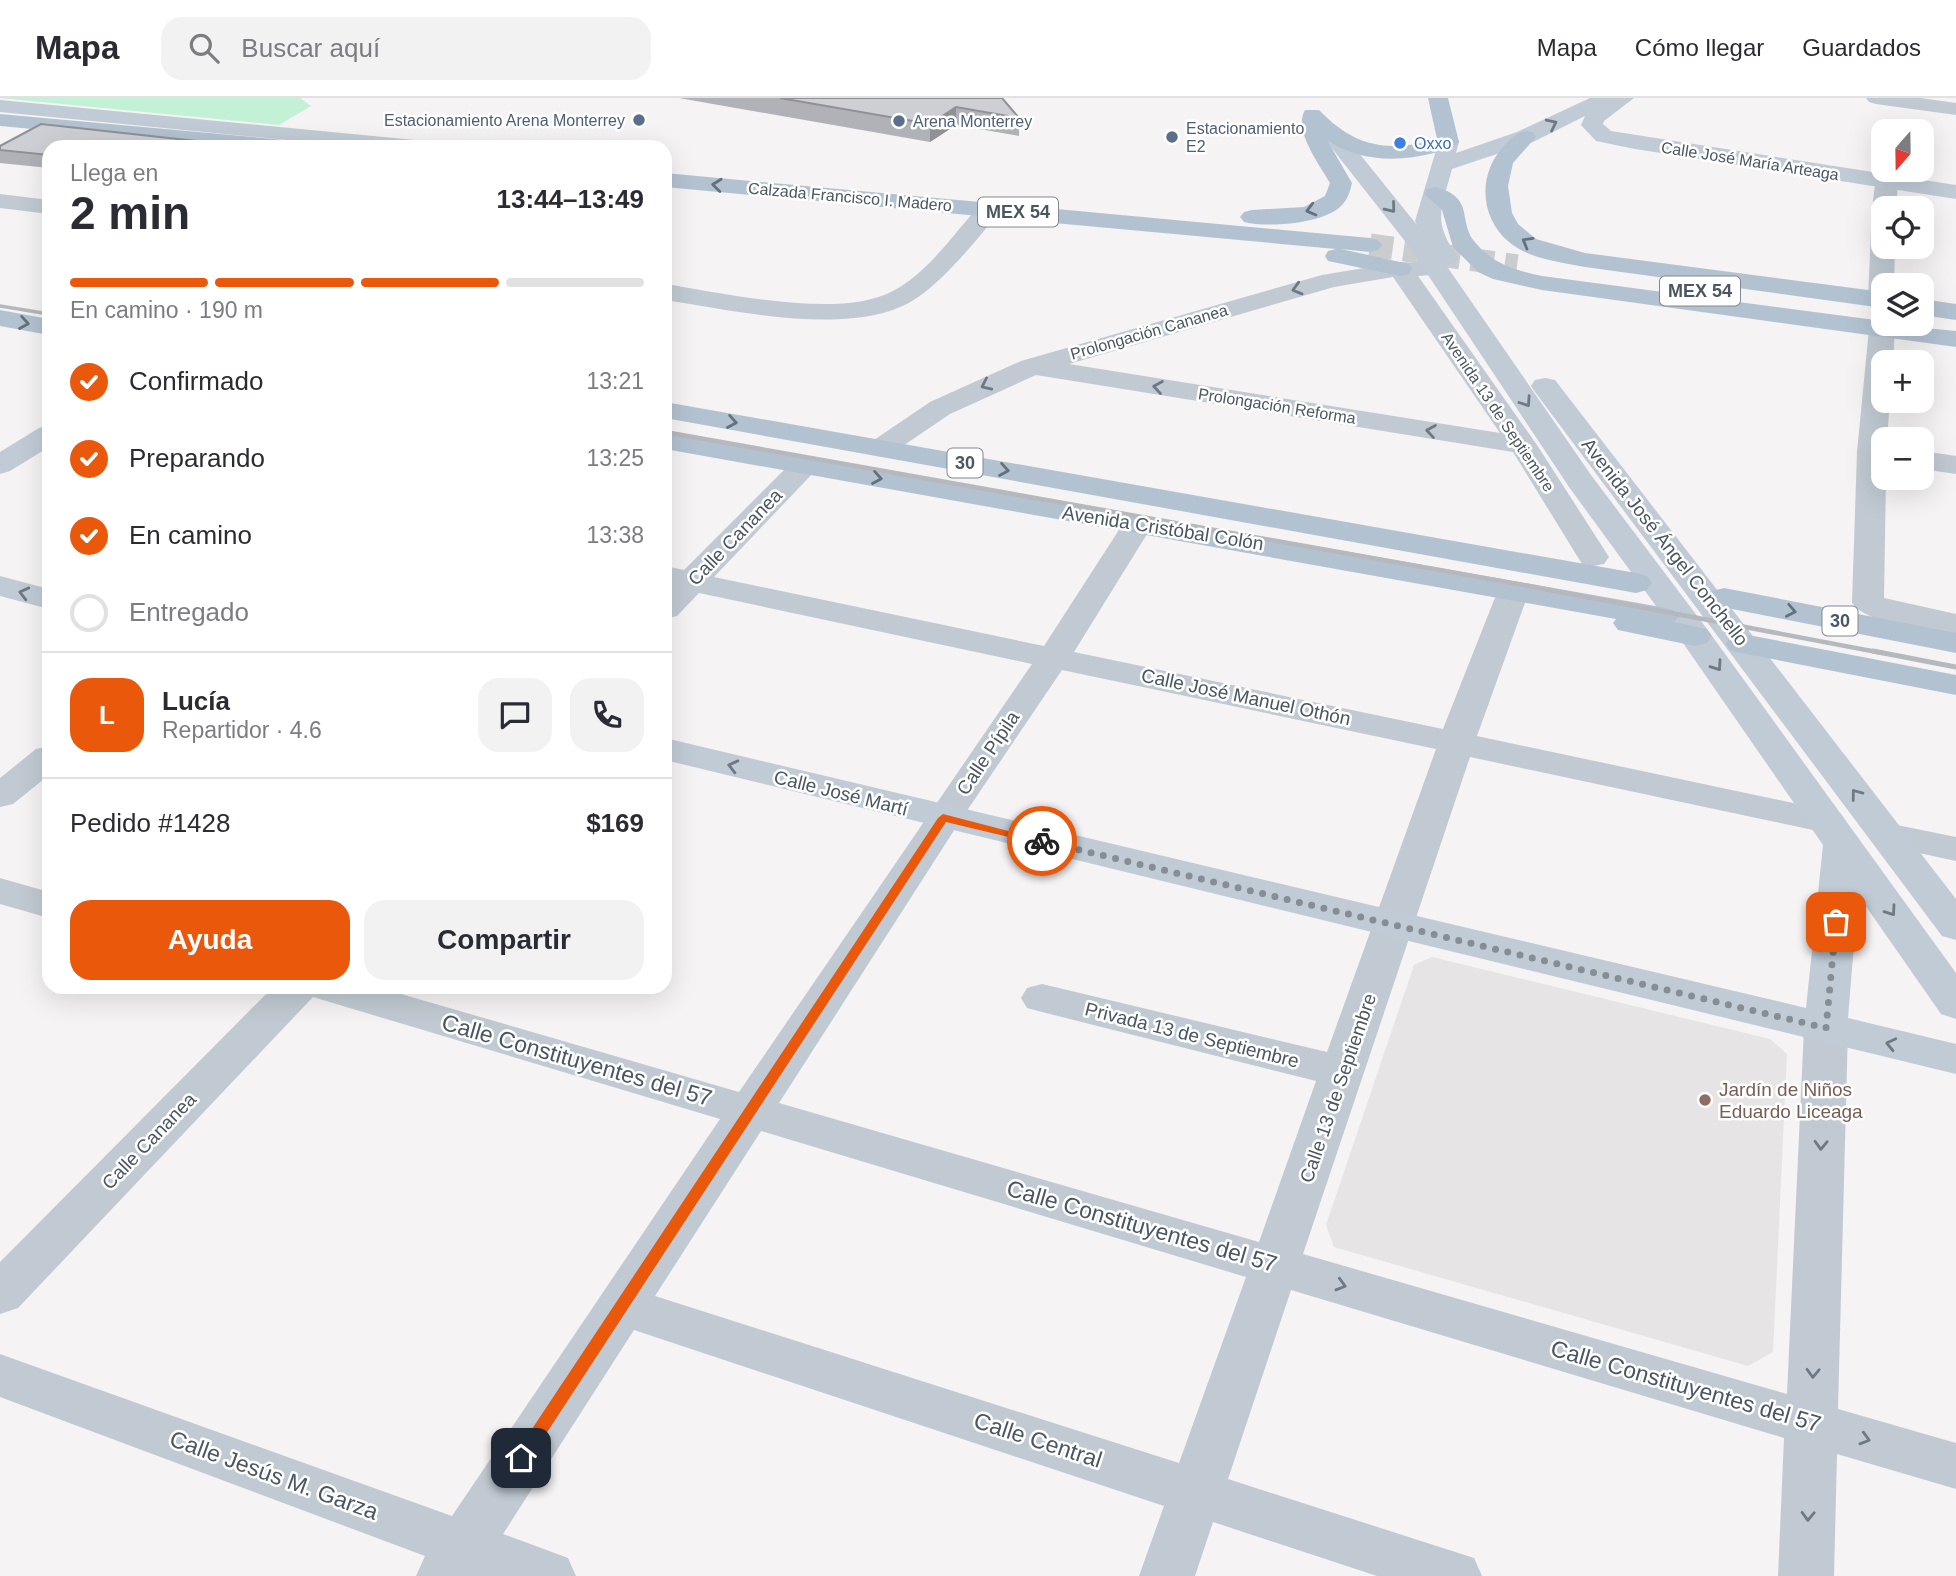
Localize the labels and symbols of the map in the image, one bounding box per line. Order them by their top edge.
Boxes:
place label: Estacionamiento Arena Monterrey [384,112,625,129]
marker: Estacionamiento Arena Monterrey [631,112,647,128]
marker: Arena Monterrey [891,113,907,129]
place label: Arena Monterrey [913,113,1032,130]
one-way arrow [1545,118,1557,132]
north arrow [1871,119,1934,182]
place label: Estacionamiento E2 [1186,120,1304,155]
marker: Estacionamiento E2 [1164,129,1180,145]
marker: Oxxo [1392,135,1408,151]
place label: Oxxo [1414,135,1451,152]
street label: Calle José María Arteaga [1660,139,1840,183]
one-way arrow [711,178,722,193]
street label: Calzada Francisco I. Madero [747,180,953,214]
road number: MEX 54 [978,198,1058,226]
one-way arrow [1383,200,1395,213]
one-way arrow [1305,202,1317,216]
one-way arrow [1521,237,1534,250]
road number: MEX 54 [1660,276,1740,306]
one-way arrow [1291,281,1303,296]
street label: Prolongación Cananea [1068,301,1230,363]
one-way arrow [19,315,30,330]
street label: Avenida 13 de Septiembre [1438,329,1558,495]
one-way arrow [981,377,993,391]
one-way arrow [1152,380,1164,395]
street label: Prolongación Reforma [1197,385,1357,427]
one-way arrow [1518,394,1531,407]
one-way arrow [726,414,738,429]
one-way arrow [1425,424,1437,439]
street label: Avenida José Ángel Conchello [1577,434,1753,650]
road number: 30 [948,449,982,478]
one-way arrow [998,462,1010,477]
one-way arrow [871,470,883,485]
street label: Calle Cananea [684,484,787,590]
street label: Avenida Cristóbal Colón [1061,502,1265,554]
one-way arrow [19,587,31,601]
one-way arrow [1785,603,1797,618]
road number: 30 [1822,606,1857,636]
one-way arrow [1709,658,1721,671]
street label: Calle José Manuel Othón [1139,665,1353,729]
street label: Calle Pípila [952,707,1024,799]
one-way arrow [727,760,739,774]
street label: Calle José Martí [772,766,911,820]
one-way arrow [1851,789,1864,802]
courier [1007,806,1077,876]
pin [1806,892,1866,952]
one-way arrow [1883,903,1895,916]
street label: Calle 13 de Septiembre [1296,991,1380,1185]
street label: Privada 13 de Septiembre [1083,998,1301,1072]
street label: Calle Constituyentes del 57 [439,1009,715,1111]
one-way arrow [1885,1037,1897,1052]
place label: Jardín de Niños Eduardo Liceaga [1719,1079,1863,1122]
street label: Calle Cananea [98,1088,201,1194]
marker: Jardín de Niños Eduardo Liceaga [1697,1092,1713,1108]
one-way arrow [1814,1140,1829,1151]
street label: Calle Constituyentes del 57 [1004,1175,1280,1277]
one-way arrow [1335,1277,1347,1291]
street label: Calle Constituyentes del 57 [1548,1335,1824,1437]
one-way arrow [1805,1367,1820,1378]
street label: Calle Central [971,1407,1105,1473]
street label: Calle Jesús M. Garza [166,1425,382,1525]
pin [491,1428,551,1488]
one-way arrow [1859,1431,1871,1446]
one-way arrow [1800,1510,1815,1521]

